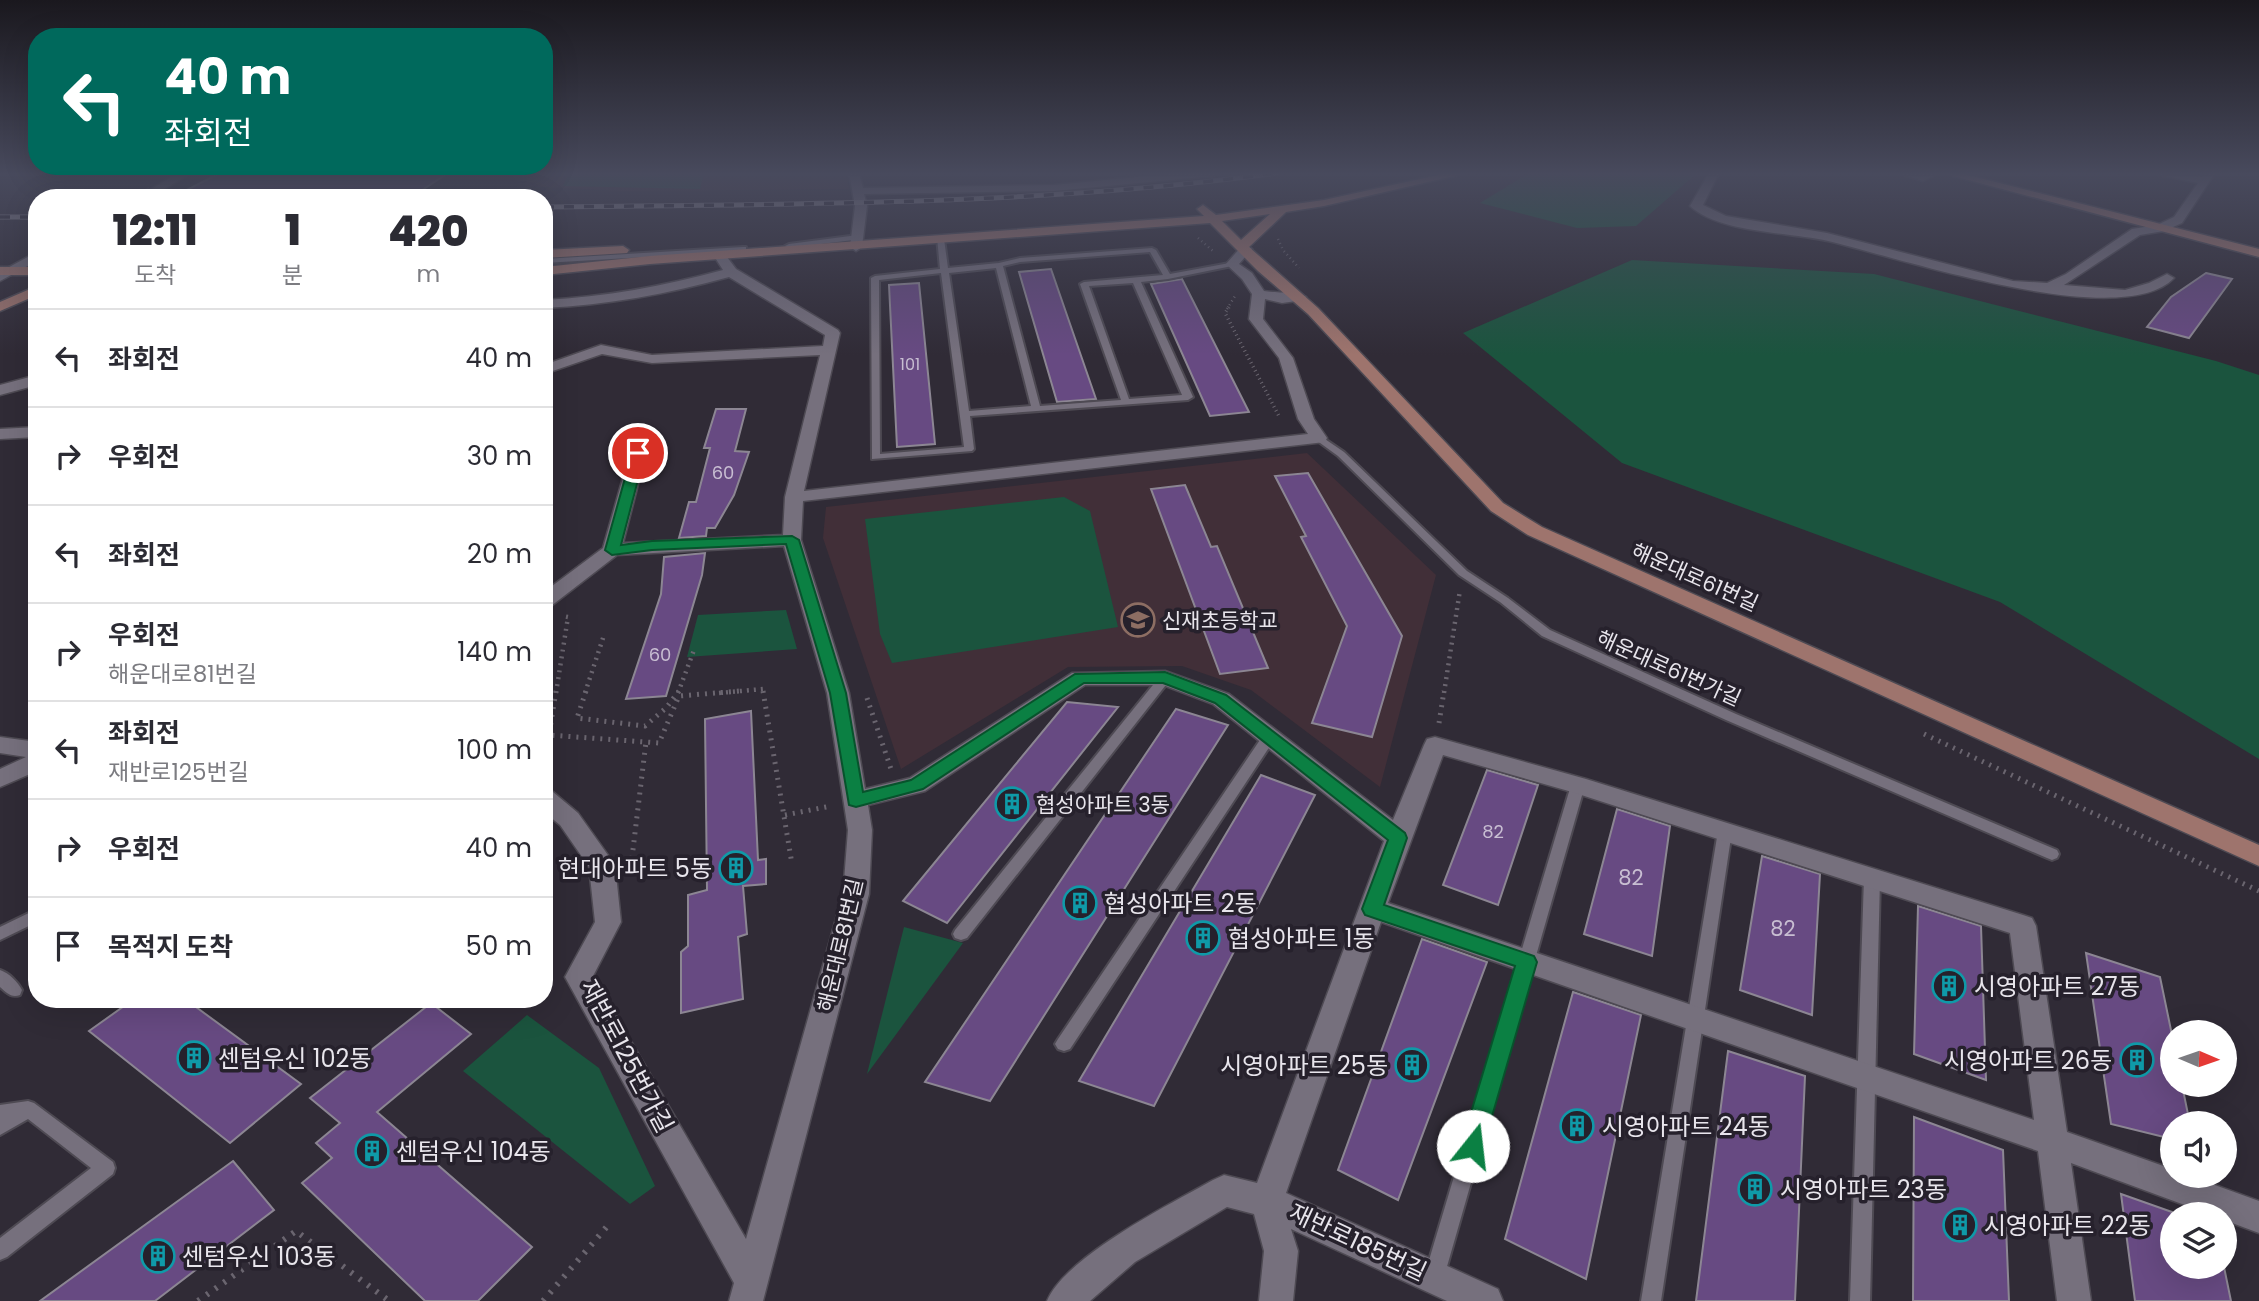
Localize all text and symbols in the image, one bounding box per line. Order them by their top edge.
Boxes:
text: 40 m [164,43,291,111]
icon: left [49,56,140,147]
text: 좌회전 [164,110,252,155]
text: 12:11 [112,201,198,260]
text: 1 [285,201,301,260]
text: 420 [388,202,469,261]
text: m [416,258,440,290]
text: 도착 [134,259,176,291]
text: 분 [282,259,304,291]
icon: left [49,339,87,377]
text: 40 m [466,340,532,376]
text: 좌회전 [108,341,180,377]
house number: 101 [900,353,920,376]
pin [608,423,668,483]
icon: arrive [619,434,657,472]
icon: right [49,437,87,475]
text: 30 m [467,438,532,474]
text: 우회전 [108,439,180,475]
house number: 60 [712,460,734,485]
icon: left [49,535,87,573]
text: 20 m [467,536,532,572]
street label: 해운대로61번길 [1627,536,1763,618]
text: 좌회전 [108,537,180,573]
school or university icon: 신재초등학교 [1119,601,1157,639]
place label: 신재초등학교 [1162,606,1278,635]
text: 우회전 [108,617,180,653]
street label: 해운대로61번가길 [1592,623,1746,713]
icon: right [49,633,87,671]
text: 140 m [457,634,532,670]
house number: 60 [649,642,671,667]
text: 해운대로81번길 [108,658,257,690]
text: 좌회전 [108,715,180,751]
icon: left [49,731,87,769]
text: 100 m [457,732,532,768]
text: 재반로125번길 [108,756,249,788]
building icon: 협성아파트 3동 [993,785,1031,823]
place label: 협성아파트 3동 [1036,790,1170,819]
house number: 82 [1482,819,1504,844]
icon: right [49,829,87,867]
text: 40 m [466,830,532,866]
text: 우회전 [108,831,180,867]
building icon: 현대아파트 5동 [717,849,755,887]
place label: 현대아파트 5동 [558,852,712,885]
house number: 82 [1618,863,1644,892]
street label: 해운대로81번길 [811,876,869,1014]
building icon: 협성아파트 2동 [1061,884,1099,922]
place label: 협성아파트 2동 [1104,887,1257,920]
house number: 82 [1770,914,1796,943]
building icon: 협성아파트 1동 [1184,919,1222,957]
place label: 협성아파트 1동 [1228,922,1375,955]
icon: arrive [49,927,87,965]
text: 50 m [466,928,532,964]
text: 목적지 도착 [108,929,233,965]
building icon: 시영아파트 27동 [1930,967,1968,1005]
place label: 시영아파트 27동 [1974,970,2140,1003]
street label: 재반로125번가길 [573,974,681,1138]
north arrow [2160,1020,2236,1097]
map controls [2160,1020,2237,1279]
building icon: 센텀우신 102동 [175,1039,213,1077]
building icon: 시영아파트 26동 [2118,1041,2156,1079]
place label: 센텀우신 102동 [218,1042,371,1075]
place label: 시영아파트 26동 [1944,1044,2112,1077]
building icon: 시영아파트 25동 [1393,1046,1431,1084]
place label: 시영아파트 25동 [1220,1049,1388,1082]
building icon: 시영아파트 24동 [1558,1107,1596,1145]
position arrow [1436,1109,1510,1183]
place label: 시영아파트 24동 [1602,1110,1770,1143]
button: sound [2160,1111,2237,1188]
building icon: 센텀우신 104동 [353,1132,391,1170]
place label: 센텀우신 104동 [396,1135,551,1168]
building icon: 시영아파트 23동 [1736,1170,1774,1208]
place label: 시영아파트 23동 [1780,1173,1947,1206]
street label: 재반로185번길 [1284,1196,1432,1288]
button: layers [2160,1202,2237,1279]
building icon: 시영아파트 22동 [1941,1206,1979,1244]
place label: 시영아파트 22동 [1984,1209,2151,1242]
building icon: 센텀우신 103동 [139,1237,177,1275]
place label: 센텀우신 103동 [182,1240,336,1273]

